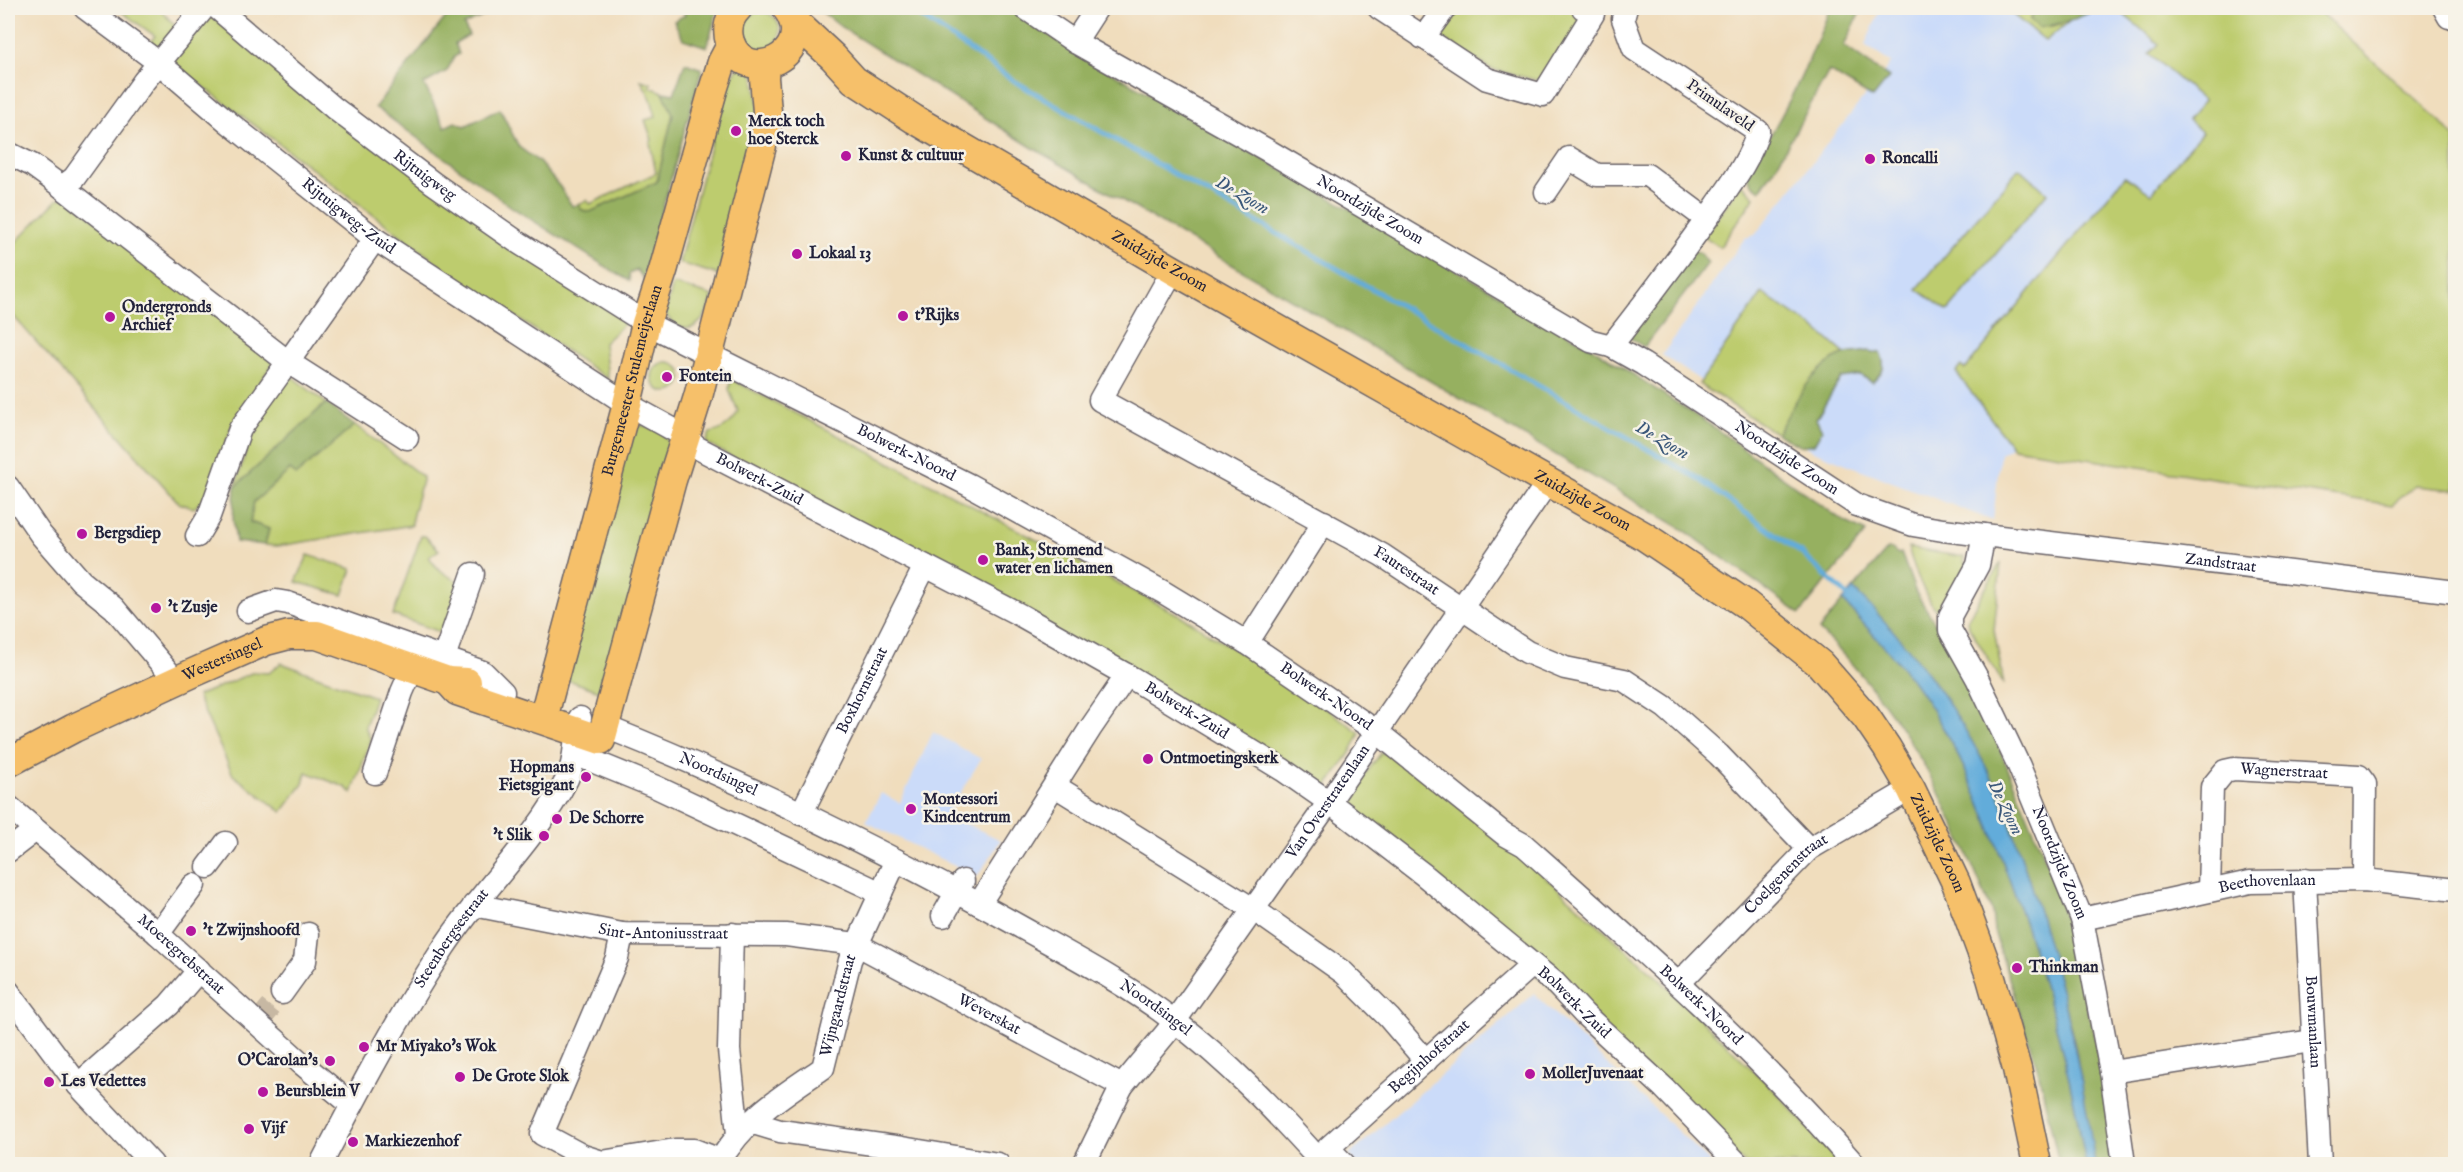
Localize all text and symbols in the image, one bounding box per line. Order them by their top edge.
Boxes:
street label: Primulaveld [1682,75,1758,137]
place label: Merck toch hoe Sterck [747,112,825,150]
marker: Merck toch hoe Sterck [729,124,743,138]
street label: Rijtuigweg [389,146,460,206]
place label: Kunst & cultuur [858,146,964,166]
marker: Kunst & cultuur [839,149,853,163]
place label: Roncalli [1882,149,1939,169]
marker: Roncalli [1863,152,1877,166]
water label: De Zoom [1211,171,1273,221]
street label: Noordzijde Zoom [1313,171,1427,250]
street label: Rijtuigweg-Zuid [297,174,399,260]
street label: Zuidzijde Zoom [1108,226,1211,297]
place label: Lokaal 13 [809,244,871,264]
marker: Lokaal 13 [790,247,804,261]
street label: Burgemeester Stulemeijerlaan [598,282,668,479]
place label: Ondergronds Archief [121,298,212,336]
place label: t'Rijks [914,306,960,326]
marker: t'Rijks [896,309,910,323]
marker: Ondergronds Archief [103,310,117,324]
place label: Fontein [679,367,732,387]
marker: Fontein [660,370,674,384]
water label: De Zoom [1631,416,1693,466]
street label: Noordzijde Zoom [1731,417,1842,500]
street label: Bolwerk-Noord [853,420,959,487]
street label: Bolwerk-Zuid [712,449,806,511]
street label: Zuidzijde Zoom [1530,466,1634,536]
place label: Bergsdiep [94,524,161,544]
marker: Bergsdiep [75,527,89,541]
place label: Bank, Stromend water en lichamen [994,541,1114,579]
street label: Faurestraat [1370,542,1443,601]
street label: Zandstraat [2184,549,2258,578]
marker: Bank, Stromend water en lichamen [976,553,990,567]
place label: 't Zusje [168,598,218,618]
marker: 't Zusje [149,601,163,615]
street label: Westersingel [179,634,266,686]
street label: Boxhornstraat [833,643,893,737]
street label: Bolwerk-Noord [1276,658,1377,736]
street label: Bolwerk-Zuid [1141,678,1233,745]
street label: Van Overstratenlaan [1281,741,1375,864]
street label: Noordsingel [676,748,761,801]
place label: Ontmoetingskerk [1160,749,1279,769]
marker: Ontmoetingskerk [1141,752,1155,766]
place label: Hopmans Fietsgigant [499,758,575,796]
street label: Wagnerstraat [2240,759,2329,784]
marker: Hopmans Fietsgigant [579,770,593,784]
water label: De Zoom [1982,777,2028,839]
place label: Montessori Kindcentrum [923,790,1011,828]
street label: Zuidzijde Zoom [1905,790,1969,896]
marker: Montessori Kindcentrum [904,802,918,816]
street label: Noordzijde Zoom [2027,803,2091,922]
place label: De Schorre [569,809,645,829]
marker: De Schorre [550,812,564,826]
place label: 't Slik [493,826,532,846]
marker: 't Slik [537,829,551,843]
street label: Coelgenenstraat [1741,830,1832,919]
street label: Beethovenlaan [2217,871,2316,899]
street label: Steenbergsestraat [410,885,494,992]
street label: Moeregrebstraat [133,910,229,1000]
street label: Sint-Antoniusstraat [597,920,729,945]
place label: 't Zwijnshoofd [203,921,300,941]
marker: 't Zwijnshoofd [184,924,198,938]
street label: Wijngaardstraat [816,950,862,1059]
place label: Thinkman [2028,958,2099,978]
street label: Bolwerk-Noord [1655,961,1747,1050]
marker: Thinkman [2010,961,2024,975]
street label: Bolwerk-Zuid [1533,962,1615,1044]
street label: Bouwmanlaan [2300,975,2325,1069]
street label: Noordsingel [1115,976,1196,1041]
street label: Weverskat [954,990,1024,1040]
street label: Begijnhofstraat [1385,1015,1475,1099]
place label: Mr Miyako's Wok [376,1037,497,1057]
marker: Mr Miyako's Wok [357,1040,371,1054]
place label: O'Carolan's [238,1051,318,1071]
marker: O'Carolan's [323,1054,337,1068]
place label: MollerJuvenaat [1542,1064,1644,1084]
place label: De Grote Slok [472,1067,569,1087]
marker: MollerJuvenaat [1523,1067,1537,1081]
marker: De Grote Slok [453,1070,467,1084]
place label: Les Vedettes [61,1072,146,1092]
marker: Les Vedettes [42,1075,56,1089]
place label: Beursblein V [275,1082,361,1102]
marker: Beursblein V [256,1085,270,1099]
place label: Vijf [260,1119,288,1139]
marker: Vijf [242,1122,256,1136]
place label: Markiezenhof [365,1132,462,1152]
marker: Markiezenhof [346,1135,360,1149]

